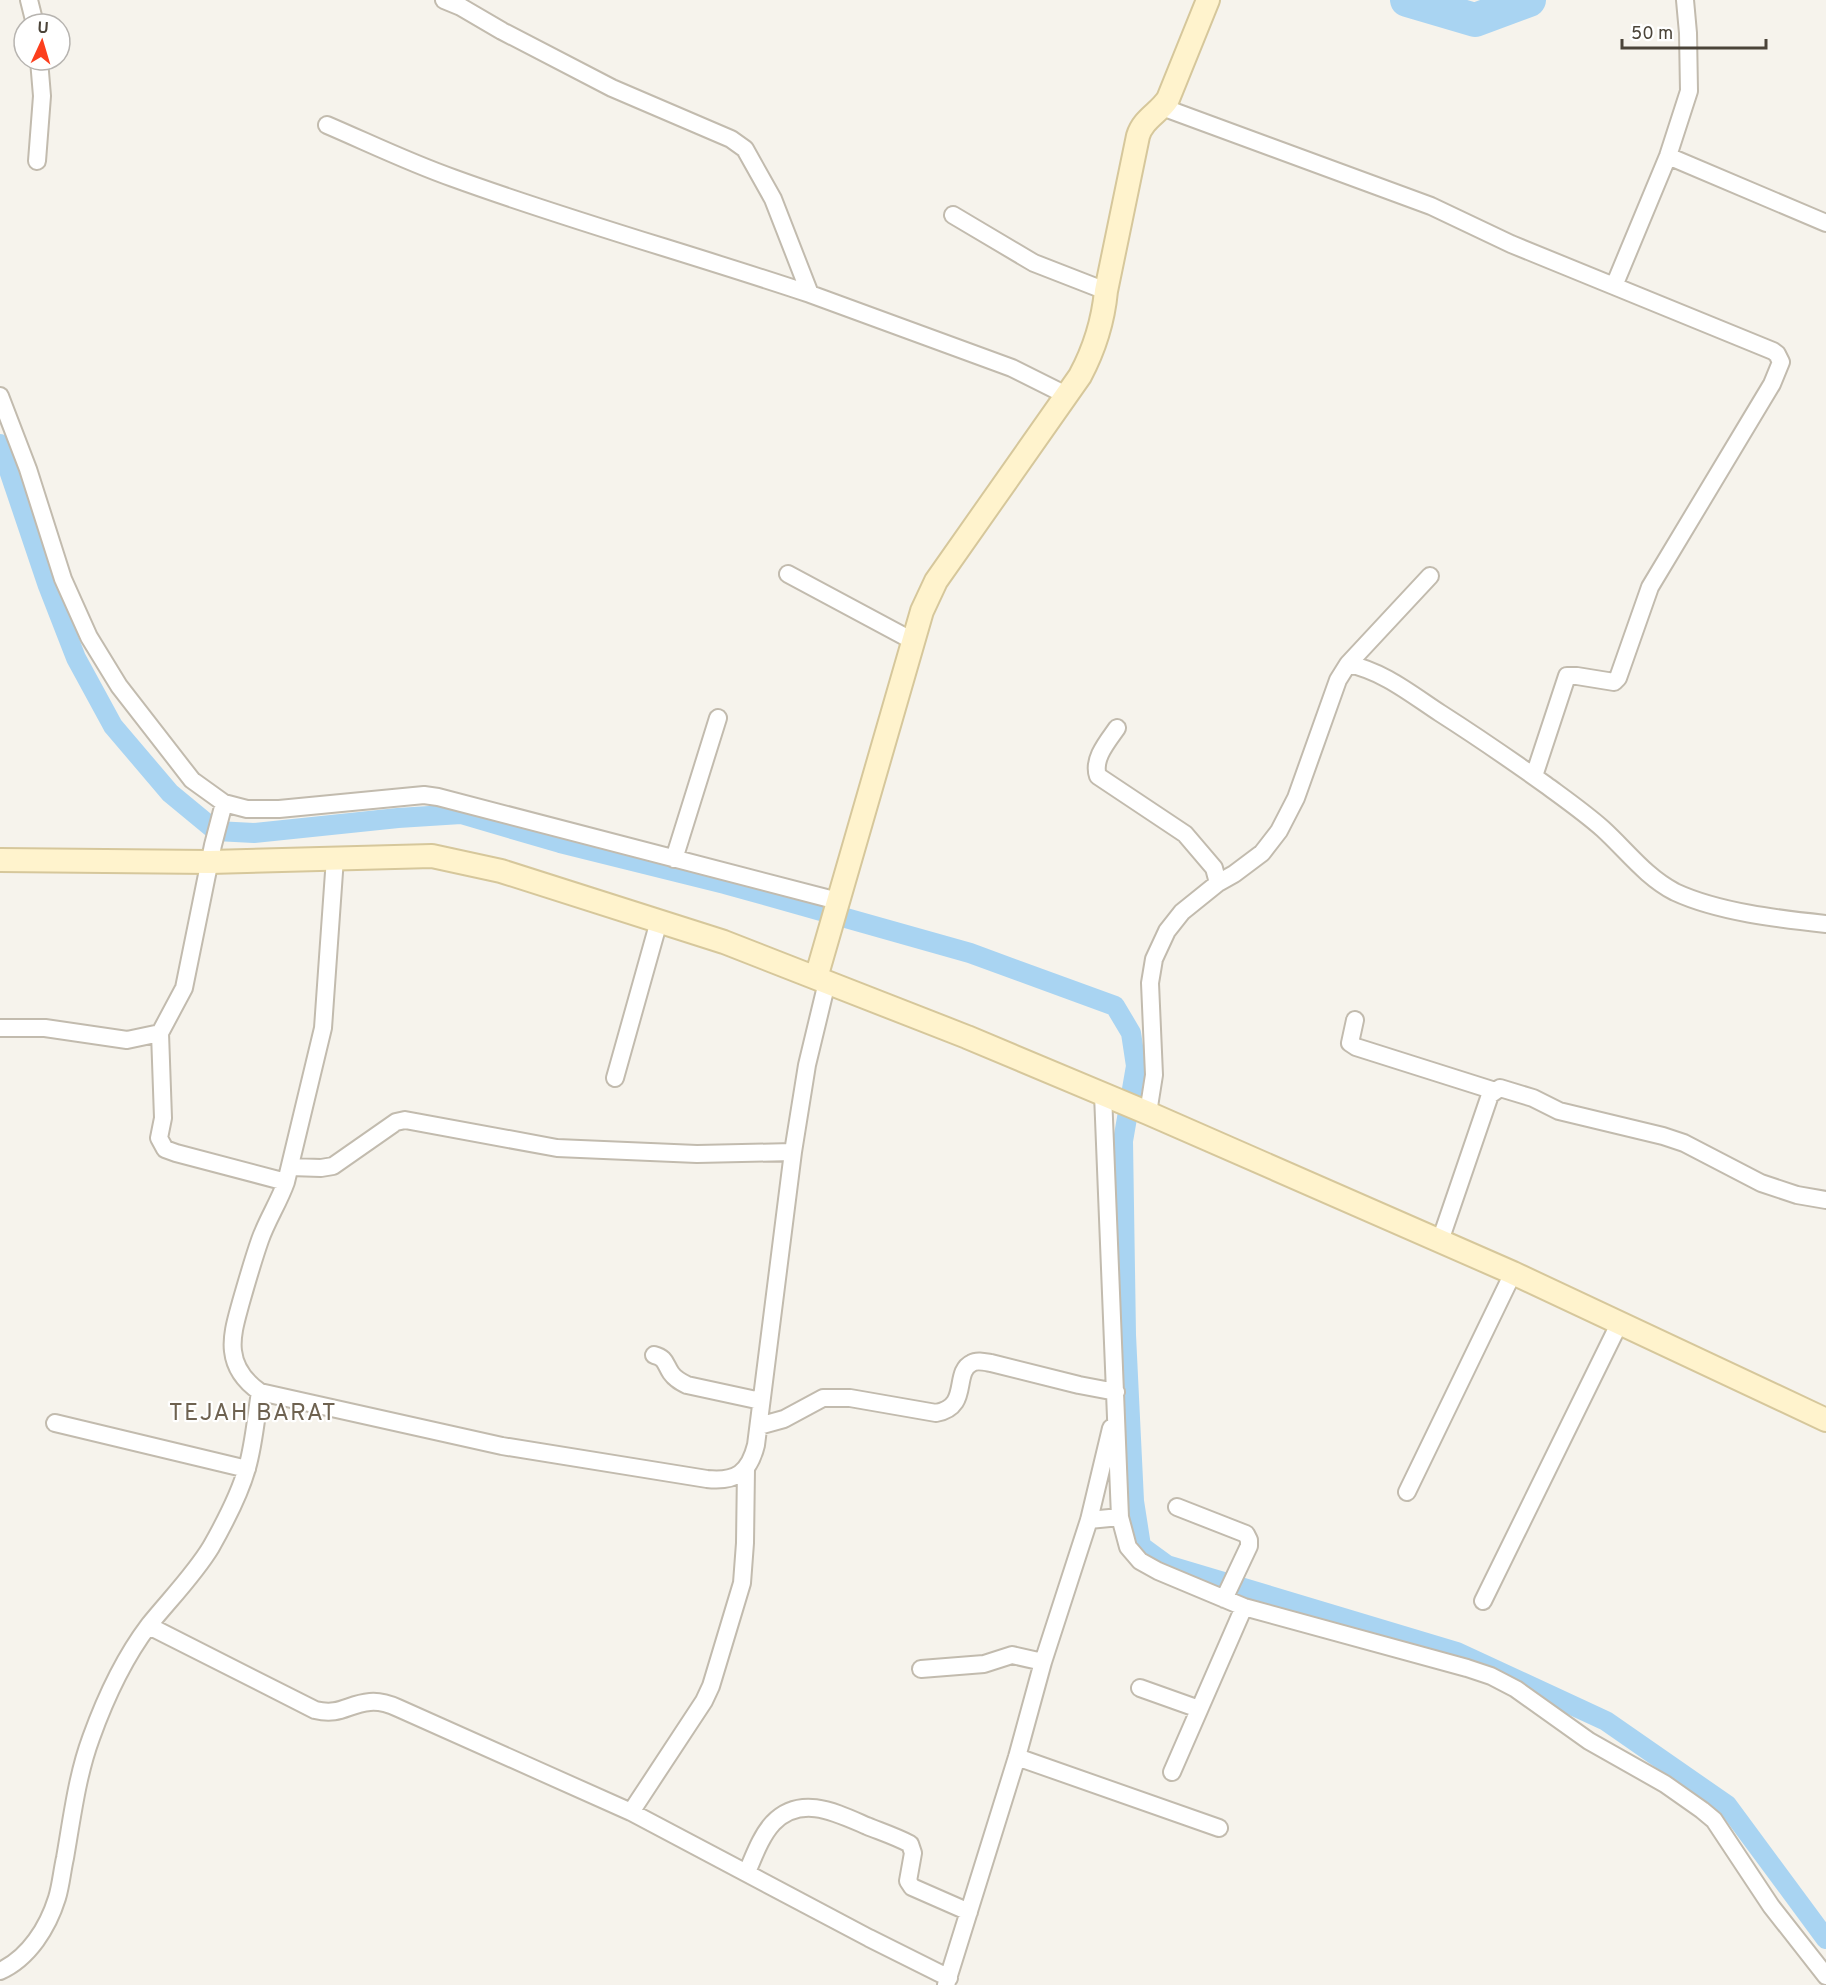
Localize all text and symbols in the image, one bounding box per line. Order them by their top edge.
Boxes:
north arrow [12,12,72,72]
scale bar [1622,12,1766,50]
text: U [37,19,49,39]
text: 50 m [1631,23,1673,46]
district label: TEJAH BARAT [169,1399,337,1429]

